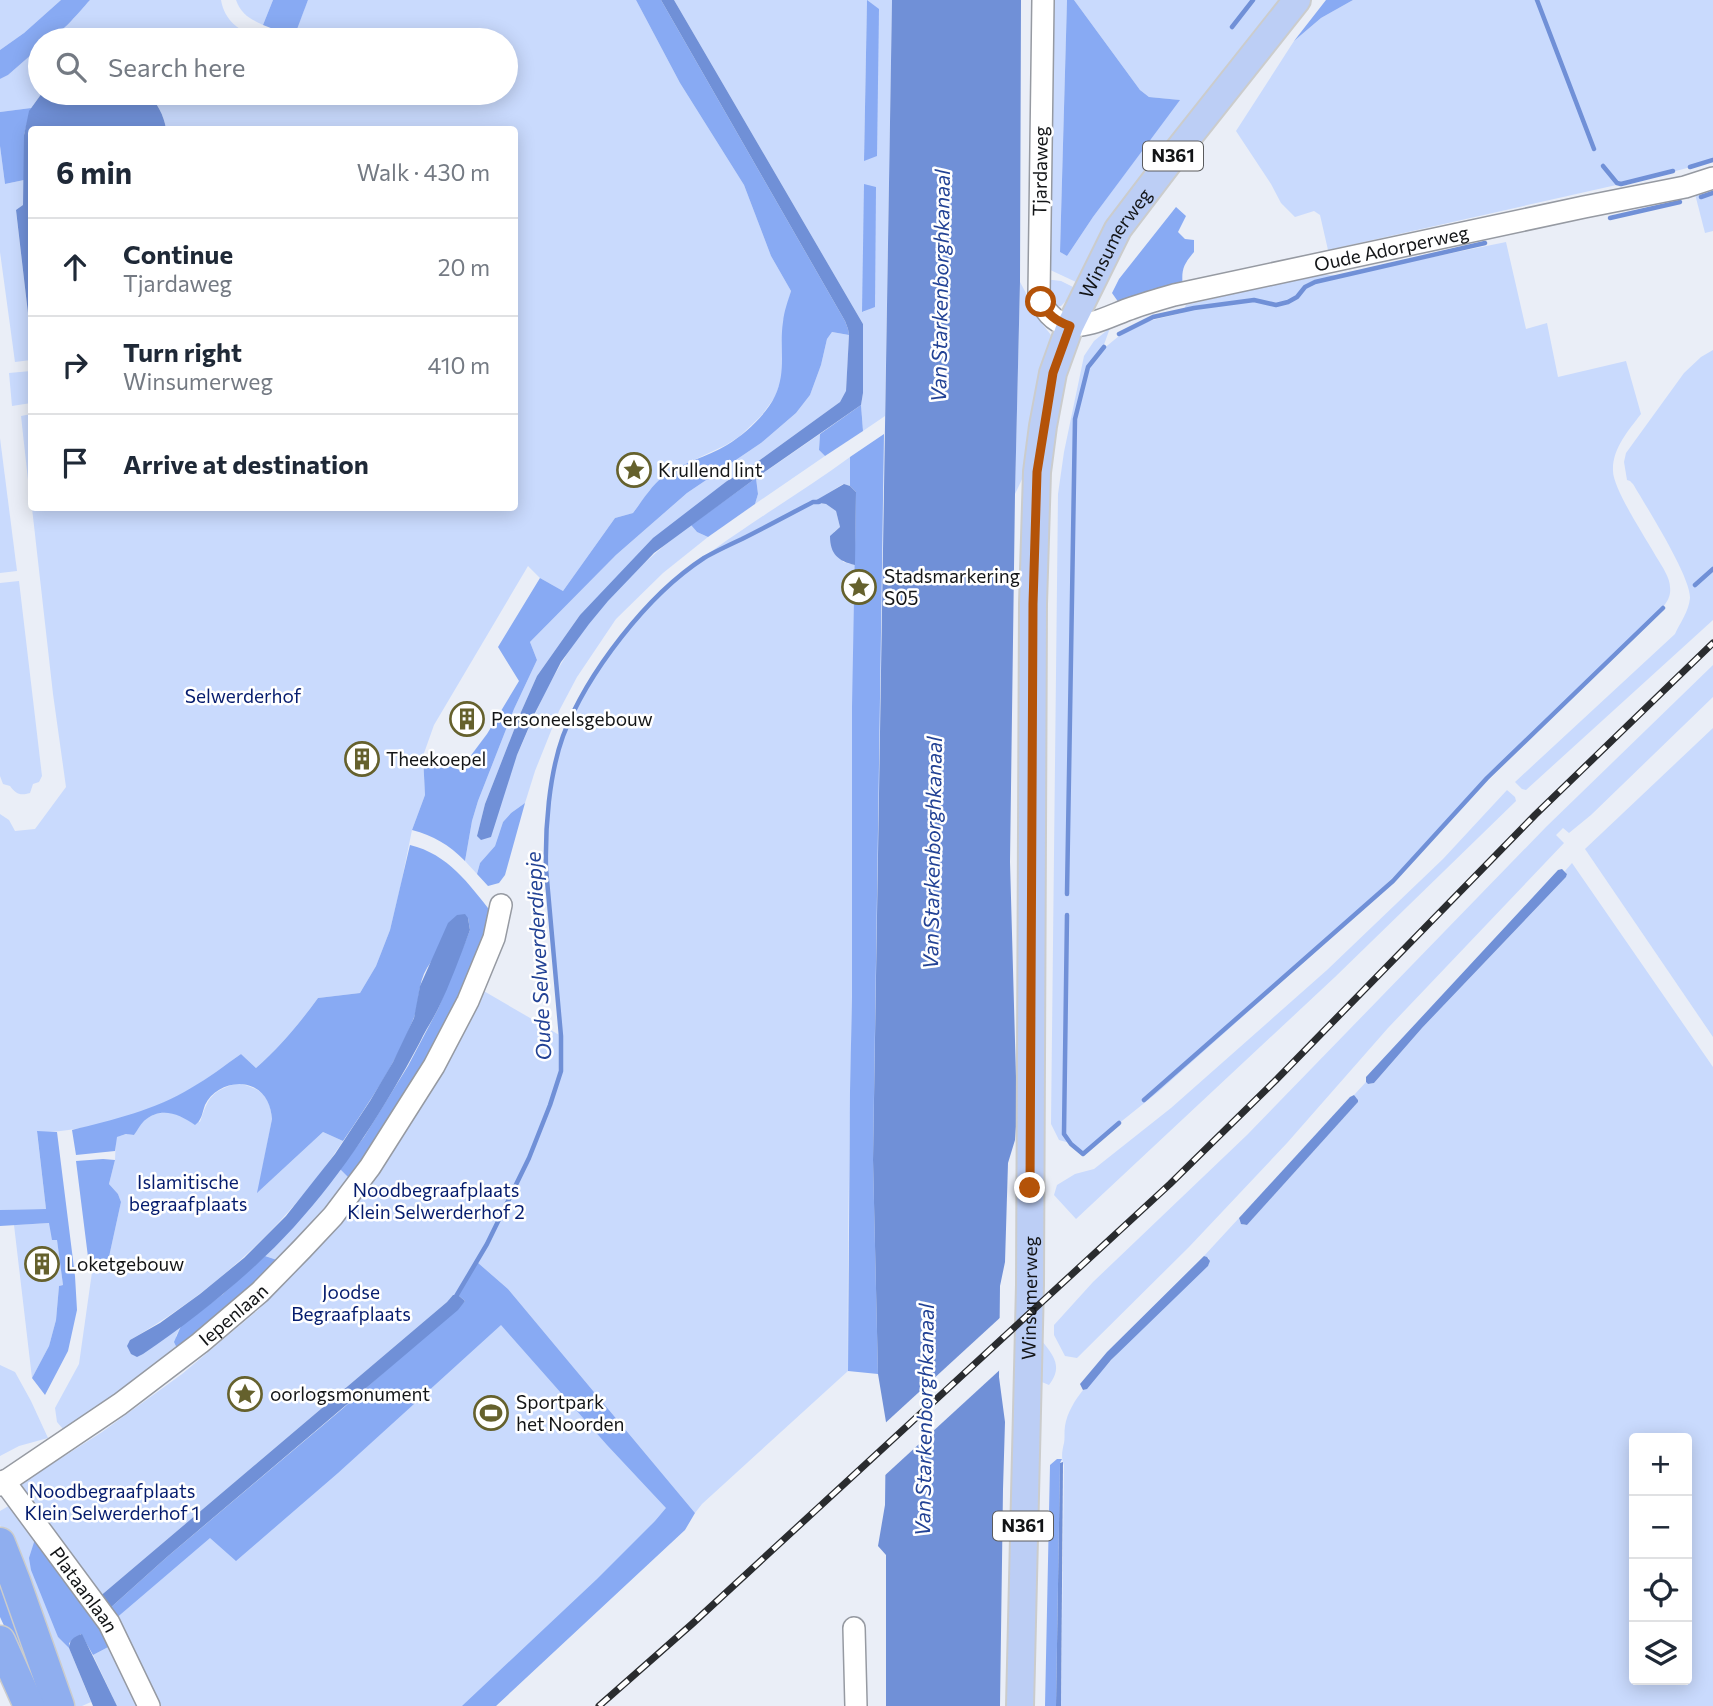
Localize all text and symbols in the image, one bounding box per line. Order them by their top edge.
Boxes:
search box [28,28,518,105]
icon: search [52,48,90,86]
text: Search here [108,51,246,82]
street label: Tjardaweg [1027,126,1052,216]
road number: N361 [1143,141,1203,170]
text: 6 min [56,153,132,190]
text: Walk · 430 m [357,158,490,186]
water label: Van Starkenborghkanaal [925,169,954,403]
street label: Winsumerweg [1074,183,1156,302]
street label: Oude Adorperweg [1312,220,1471,276]
text: Continue [123,238,233,269]
icon: ahead [56,248,94,286]
text: 20 m [438,253,490,281]
text: Tjardaweg [123,269,232,297]
route start [1025,286,1056,317]
text: Turn right [123,336,242,367]
icon: right [56,346,94,384]
text: 410 m [428,351,490,379]
text: Winsumerweg [123,367,273,395]
icon: arrive [56,444,94,482]
text: Arrive at destination [123,448,369,479]
place icon: Krullend lint [615,451,653,489]
place label: Krullend lint [658,458,763,481]
place label: Stadsmarkering S05 [884,564,1020,609]
place icon: Stadsmarkering S05 [840,568,878,606]
park label: Selwerderhof [185,684,302,707]
building icon: Personeelsgebouw [448,700,486,738]
place label: Personeelsgebouw [491,707,653,730]
water label: Van Starkenborghkanaal [917,736,946,970]
building icon: Theekoepel [343,740,381,778]
place label: Theekoepel [386,747,486,770]
water label: Oude Selwerderdiepje [520,851,555,1061]
park label: Islamitische begraafplaats [129,1170,247,1215]
route end [1014,1172,1045,1203]
park label: Noodbegraafplaats Klein Selwerderhof 2 [347,1178,525,1223]
street label: Winsumerweg [1016,1236,1041,1360]
building icon: Loketgebouw [23,1245,61,1283]
place label: Loketgebouw [66,1252,184,1275]
street label: Iepenlaan [194,1279,272,1350]
park label: Joodse Begraafplaats [291,1280,411,1325]
water label: Van Starkenborghkanaal [909,1303,938,1537]
place icon: oorlogsmonument [226,1375,264,1413]
place label: oorlogsmonument [270,1382,430,1405]
place label: Sportpark het Noorden [516,1390,624,1435]
sports icon: Sportpark het Noorden [472,1394,510,1432]
map controls [1629,1433,1692,1685]
button: + [1629,1433,1692,1496]
park label: Noodbegraafplaats Klein Selwerderhof 1 [24,1479,200,1524]
button: − [1629,1496,1692,1559]
road number: N361 [993,1512,1053,1540]
street label: Plataanlaan [45,1542,124,1636]
button: locate [1629,1559,1692,1622]
button: layers [1629,1622,1692,1685]

